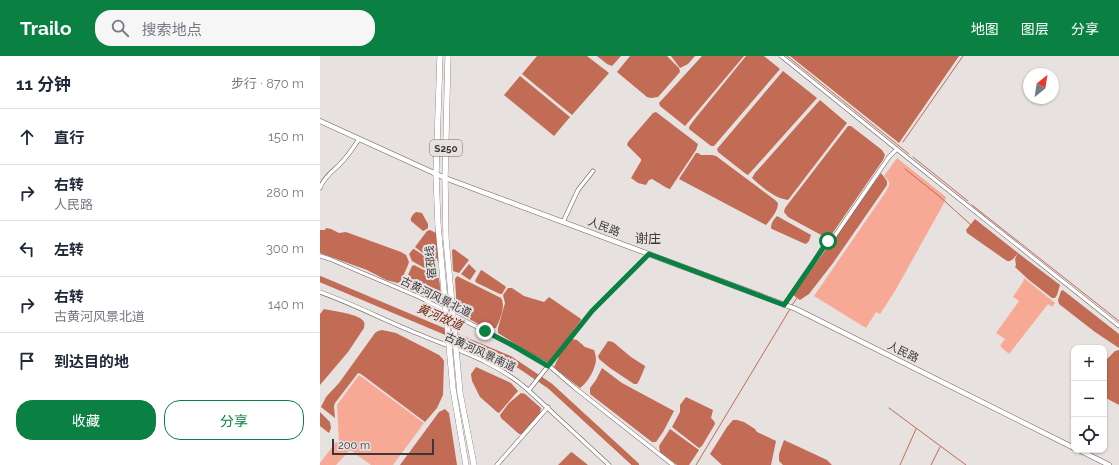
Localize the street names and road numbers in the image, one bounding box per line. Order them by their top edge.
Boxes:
road number: S250 [430,140,462,156]
street label: 人民路 [586,215,622,239]
street label: 宿邳线 [423,245,439,279]
street label: 古黄河风景北道 [399,274,473,320]
street label: 古黄河风景南道 [442,330,518,374]
street label: 人民路 [885,339,921,365]

